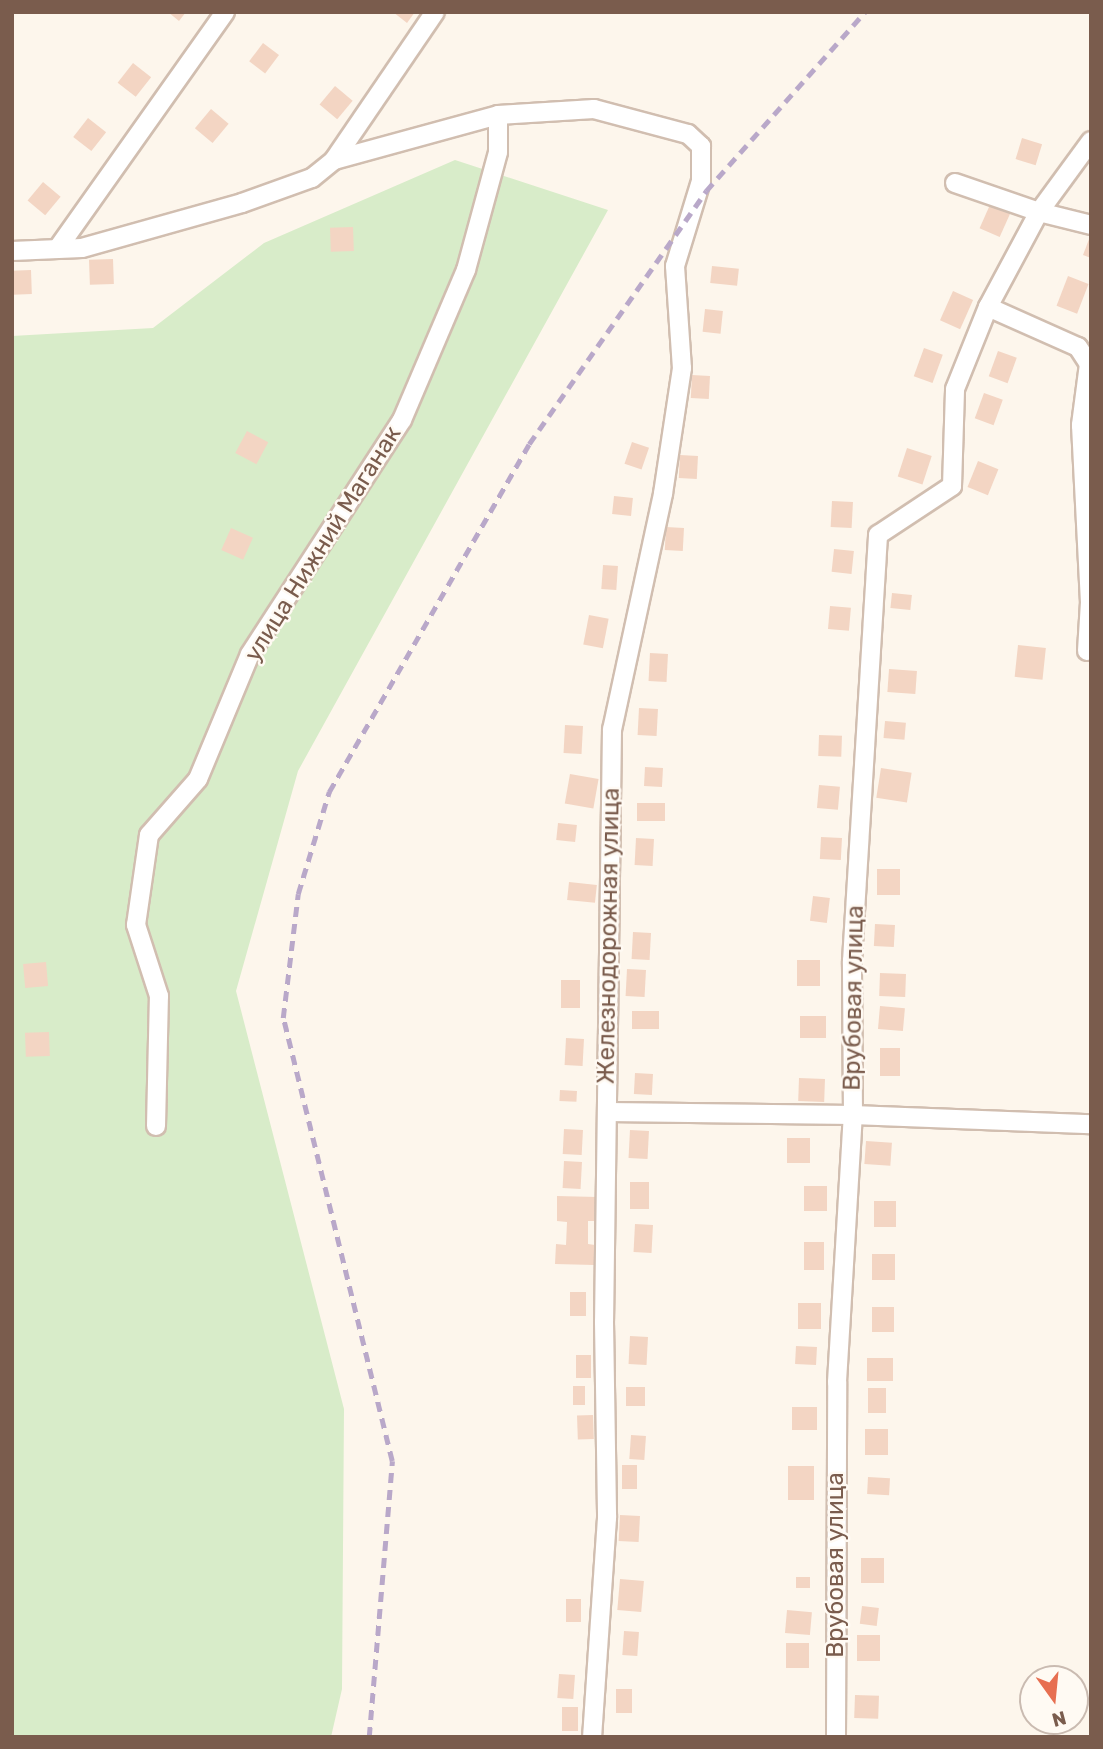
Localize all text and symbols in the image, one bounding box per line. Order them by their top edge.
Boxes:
street label: улица Нижний Маганак [239,421,407,667]
street label: Железнодорожная улица [592,788,626,1084]
street label: Врубовая улица [838,905,870,1091]
street label: Врубовая улица [822,1472,850,1658]
north arrow [1019,1665,1089,1735]
text: N [1049,1706,1069,1732]

